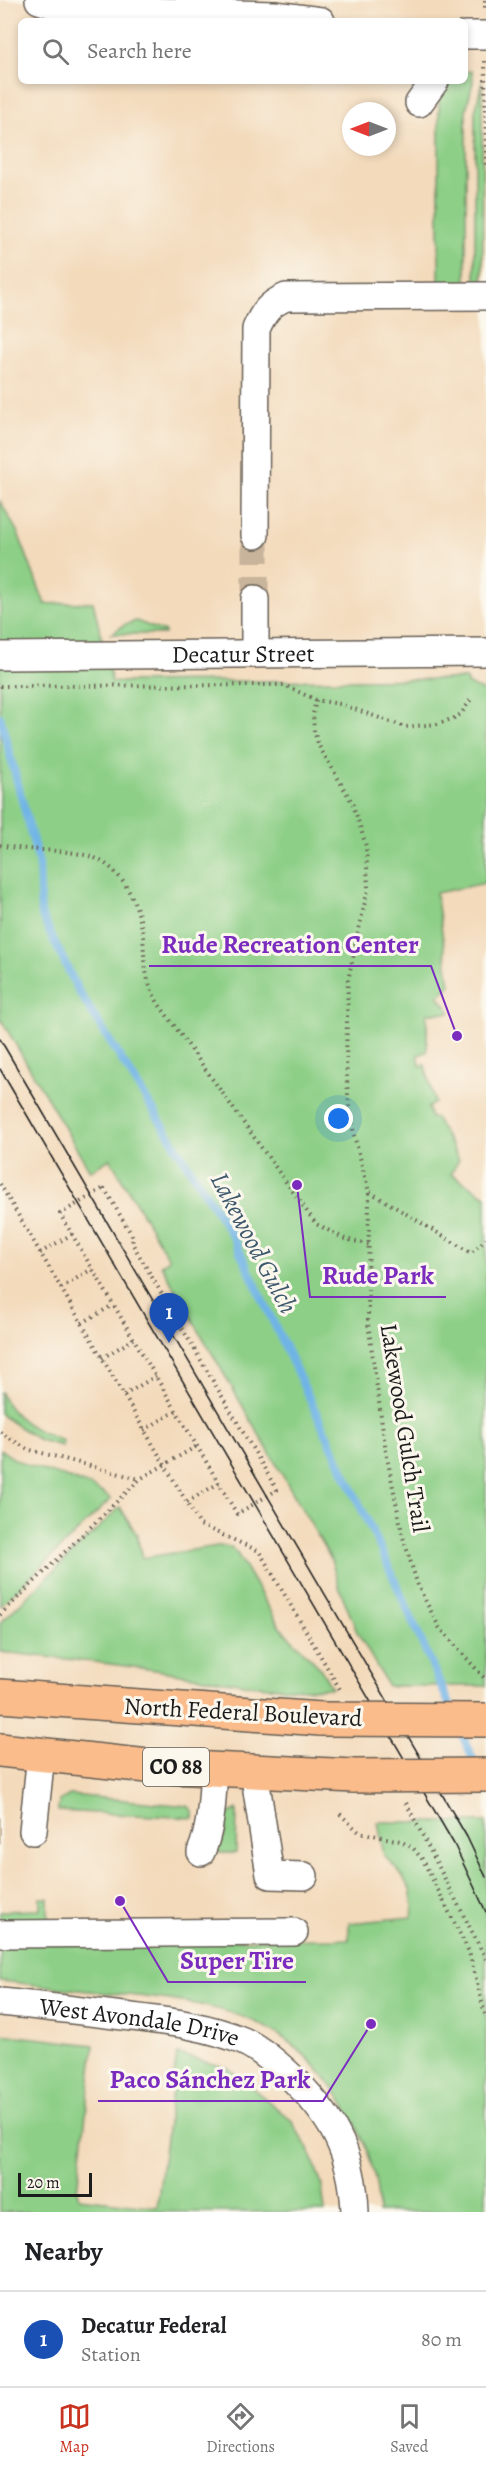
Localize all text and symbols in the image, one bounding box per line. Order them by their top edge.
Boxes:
search box [18,18,468,84]
icon: search [39,35,72,68]
text: Search here [87,36,192,66]
north arrow [342,102,396,156]
street label: Decatur Street [172,637,315,671]
callout: Rude Recreation Center [149,922,431,966]
text: Rude Recreation Center [161,927,419,962]
your location [324,1104,353,1133]
water label: Lakewood Gulch [202,1166,306,1320]
callout: Rude Park [310,1253,446,1297]
text: Rude Park [322,1258,434,1293]
pin: 1 [150,1294,188,1343]
street label: Lakewood Gulch Trail [373,1321,437,1535]
street label: North Federal Boulevard [123,1690,363,1734]
road number: CO 88 [143,1748,209,1786]
callout: Super Tire [168,1938,306,1982]
text: Super Tire [180,1943,294,1978]
street label: West Avondale Drive [37,1990,244,2054]
callout: Paco Sánchez Park [98,2057,323,2101]
text: Paco Sánchez Park [109,2062,311,2097]
scale bar [18,2170,92,2198]
text: 20 m [27,2172,60,2194]
text: Nearby [24,2234,103,2269]
text: Decatur Federal [81,2311,226,2341]
text: 1 [40,2326,47,2353]
text: 80 m [421,2326,462,2353]
text: Station [81,2341,141,2368]
tab: Map [58,2400,91,2458]
tab: Directions [206,2400,275,2458]
tab: Saved [390,2400,428,2458]

